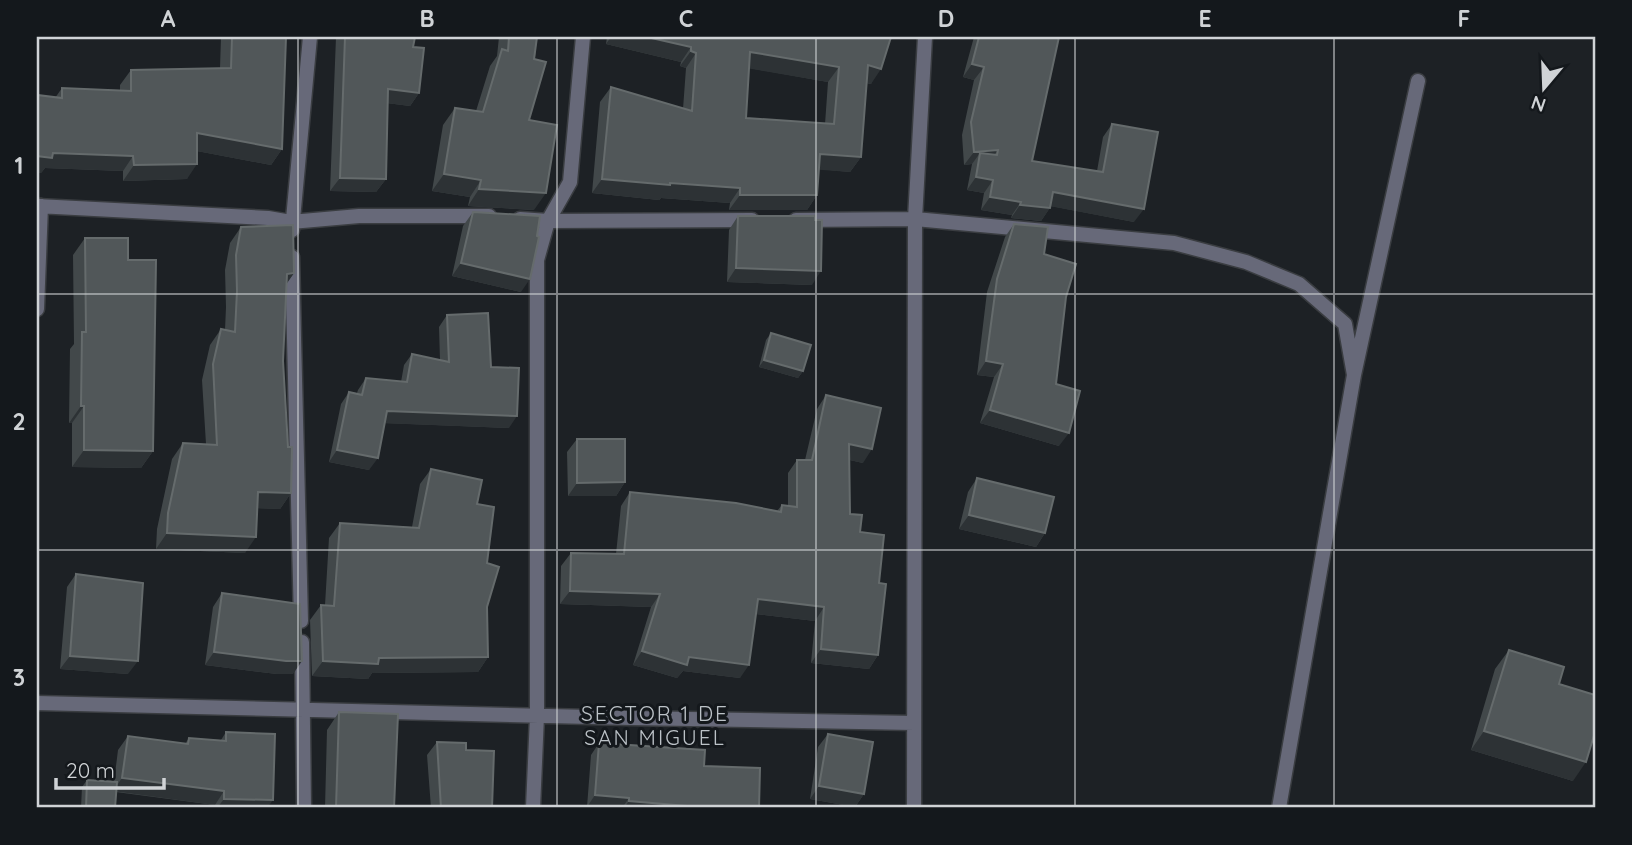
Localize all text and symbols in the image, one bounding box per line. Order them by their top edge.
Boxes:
text: A [161,4,176,33]
text: B [419,4,435,33]
text: C [679,4,693,33]
text: D [938,4,954,33]
text: E [1198,4,1212,33]
text: F [1458,4,1470,33]
north arrow [1510,52,1580,122]
text: N [1528,90,1549,118]
text: 1 [15,151,23,180]
text: 2 [12,407,26,436]
text: 3 [13,663,25,692]
district label: SECTOR 1 DE SAN MIGUEL [581,700,729,750]
scale bar [56,747,164,791]
text: 20 m [66,757,115,783]

